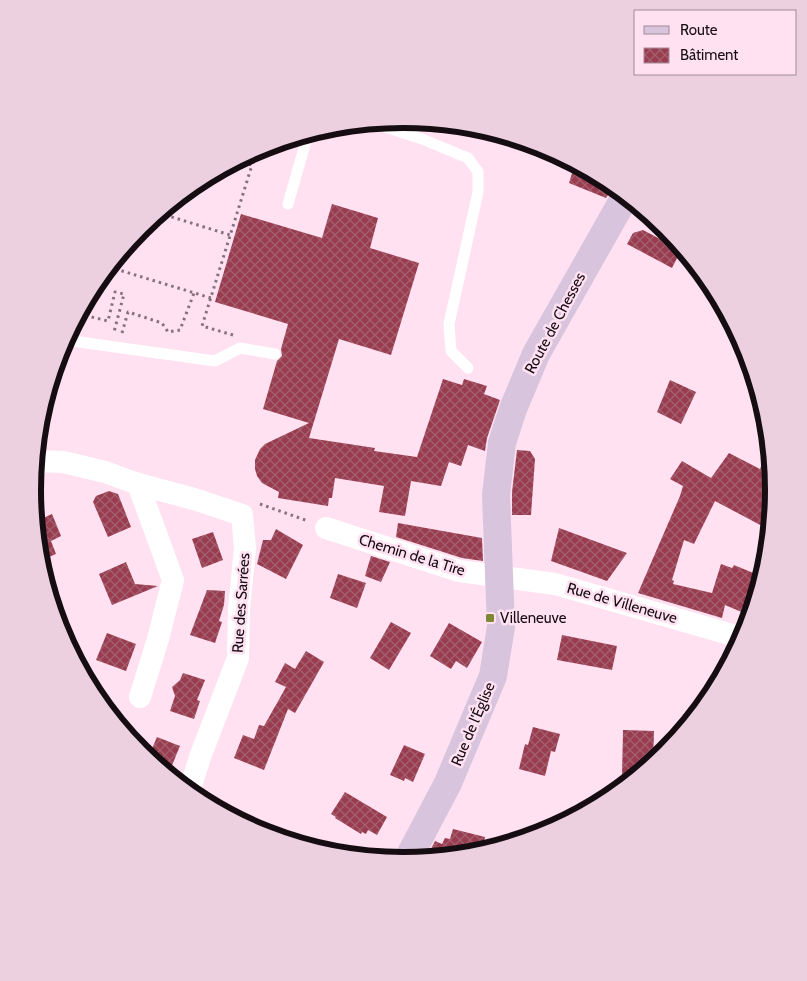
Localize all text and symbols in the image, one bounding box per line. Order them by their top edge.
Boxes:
legend [634,10,797,75]
text: Route [680,21,718,39]
text: Bâtiment [680,46,738,64]
street label: Route de Chesses [521,269,589,377]
street label: Chemin de la Tire [357,530,467,580]
street label: Rue des Sarrées [229,552,253,654]
street label: Rue de Villeneuve [565,579,679,627]
place label: Villeneuve [500,609,567,627]
marker: Villeneuve [484,612,496,624]
street label: Rue de l'Église [446,679,499,769]

